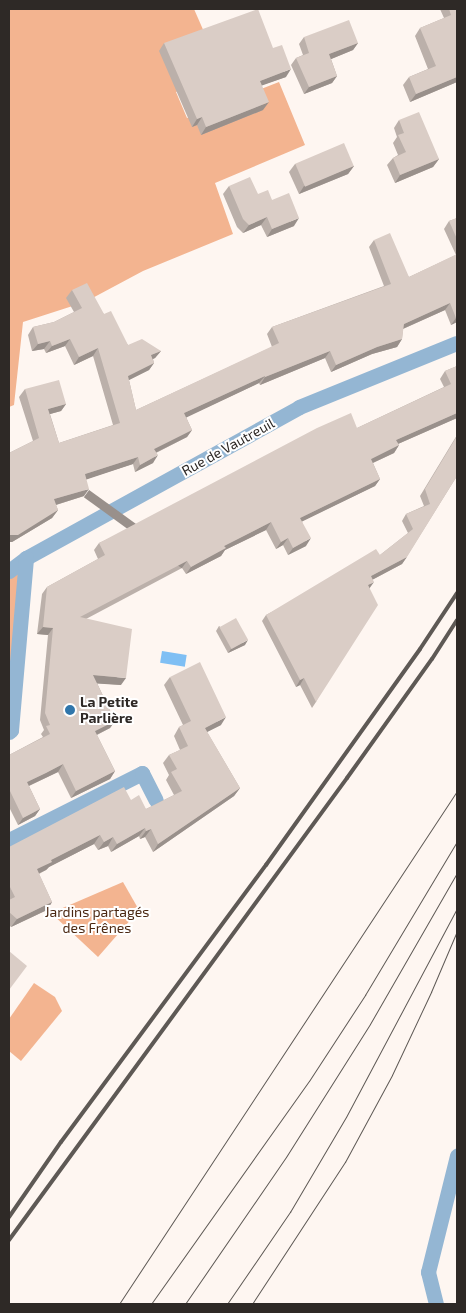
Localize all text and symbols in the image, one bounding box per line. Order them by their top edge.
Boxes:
street label: Rue de Vautreuil [179,415,277,479]
place label: La Petite Parlière [80,694,138,726]
marker: La Petite Parlière [64,704,76,716]
park label: Jardins partagés des Frênes [45,904,149,936]

